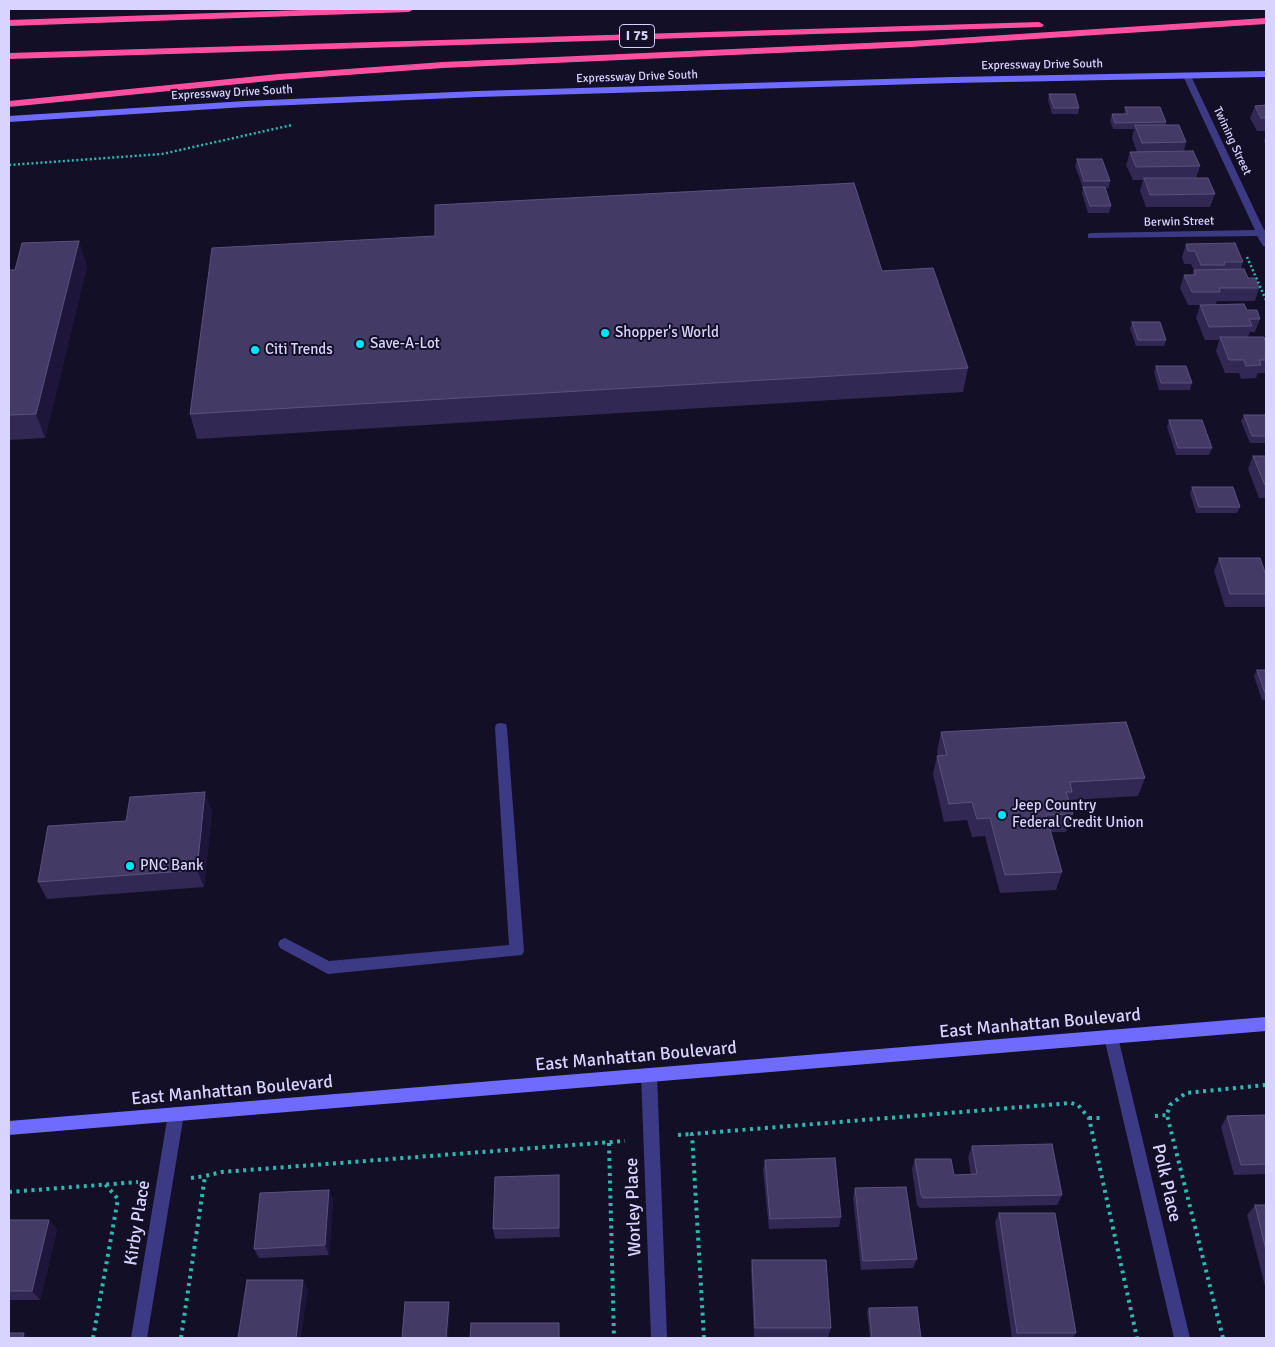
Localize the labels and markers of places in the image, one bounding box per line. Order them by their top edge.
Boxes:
place label: Shopper's World [615,324,719,342]
marker: Shopper's World [599,327,611,339]
place label: Save-A-Lot [370,335,440,353]
marker: Save-A-Lot [354,338,366,350]
place label: Citi Trends [265,341,333,359]
marker: Citi Trends [249,344,261,356]
place label: Jeep Country Federal Credit Union [1012,797,1144,832]
marker: Jeep Country Federal Credit Union [996,809,1008,821]
place label: PNC Bank [140,857,203,875]
marker: PNC Bank [124,860,136,872]

